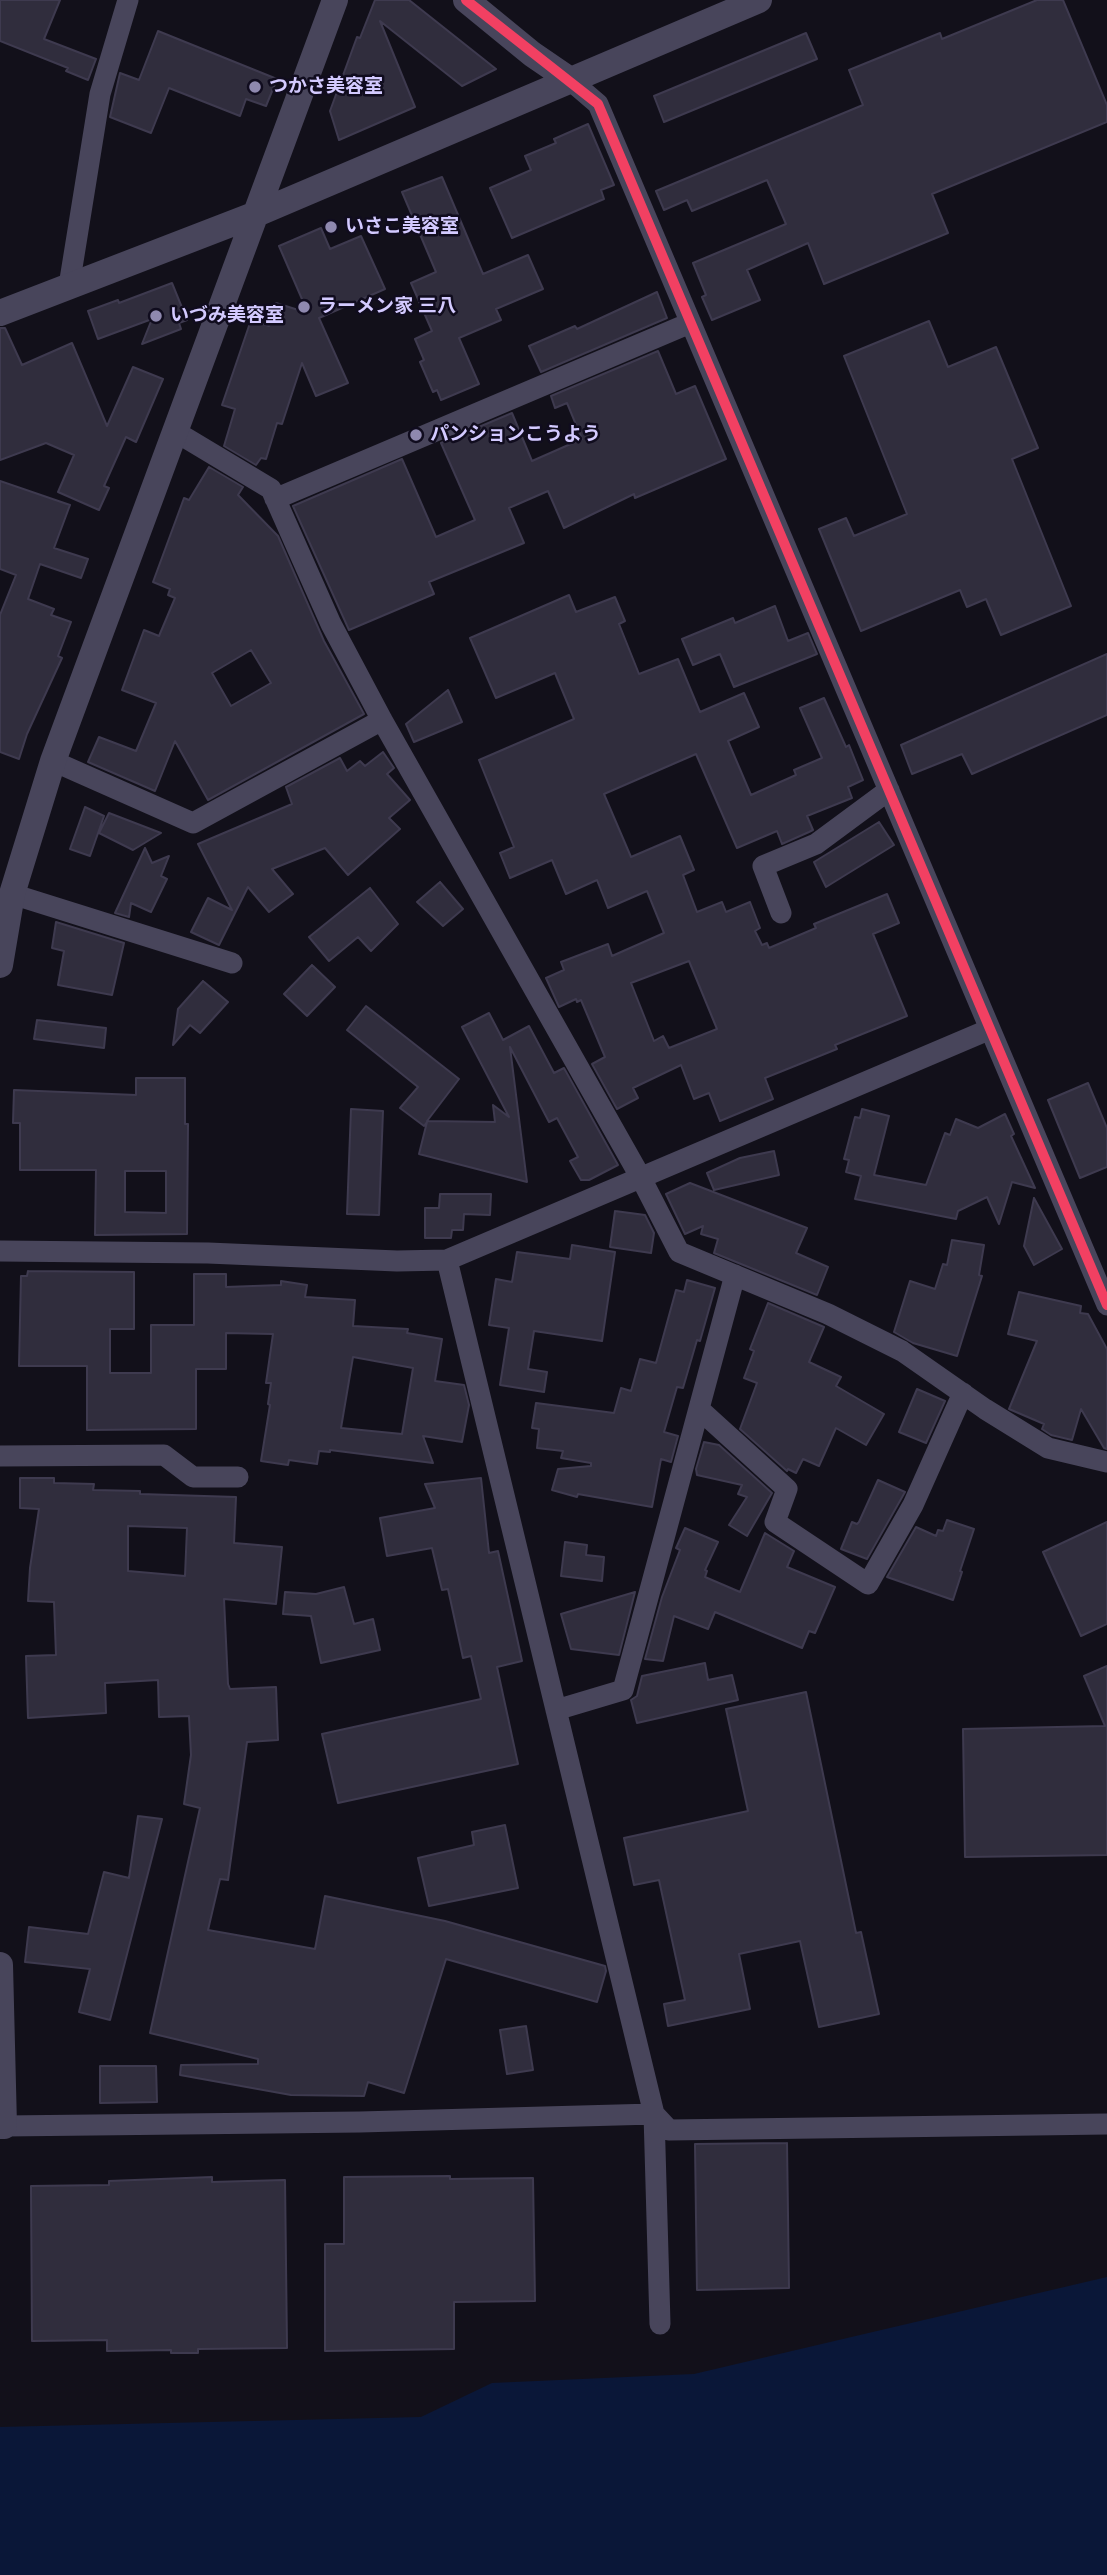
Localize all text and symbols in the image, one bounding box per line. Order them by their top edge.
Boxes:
place label: つかさ美容室 [269,76,383,98]
marker: つかさ美容室 [247,79,263,95]
place label: いさこ美容室 [345,216,459,238]
marker: いさこ美容室 [323,219,339,235]
place label: ラーメン家 三八 [318,296,456,318]
marker: ラーメン家 三八 [296,299,312,315]
place label: いづみ美容室 [170,305,284,327]
marker: いづみ美容室 [148,308,164,324]
place label: パンションこうよう [430,424,601,446]
marker: パンションこうよう [408,427,424,443]

